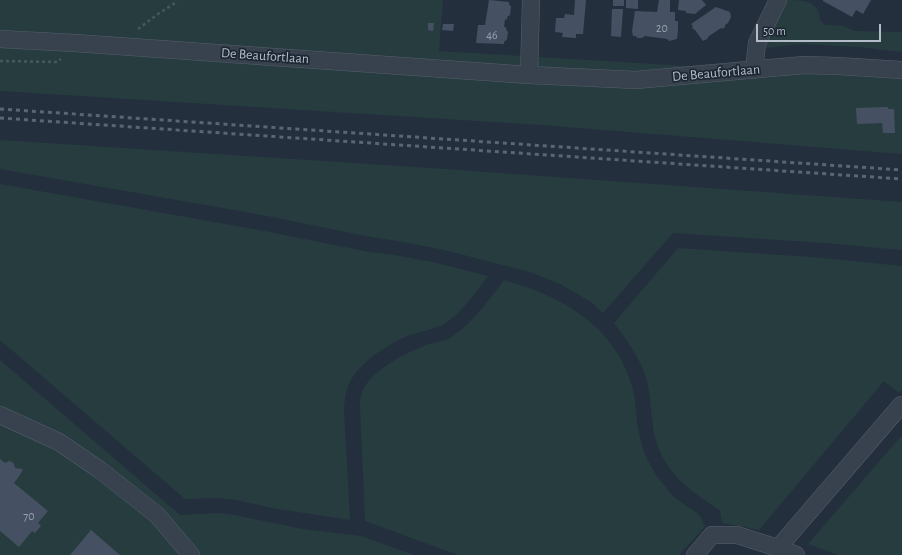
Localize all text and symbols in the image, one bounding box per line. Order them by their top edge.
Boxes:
scale bar [758,16,883,42]
house number: 20 [656,21,668,35]
text: 50 m [763,25,786,37]
house number: 46 [486,28,498,42]
street label: De Beaufortlaan [220,45,310,67]
street label: De Beaufortlaan [671,61,761,85]
house number: 70 [23,509,35,523]

